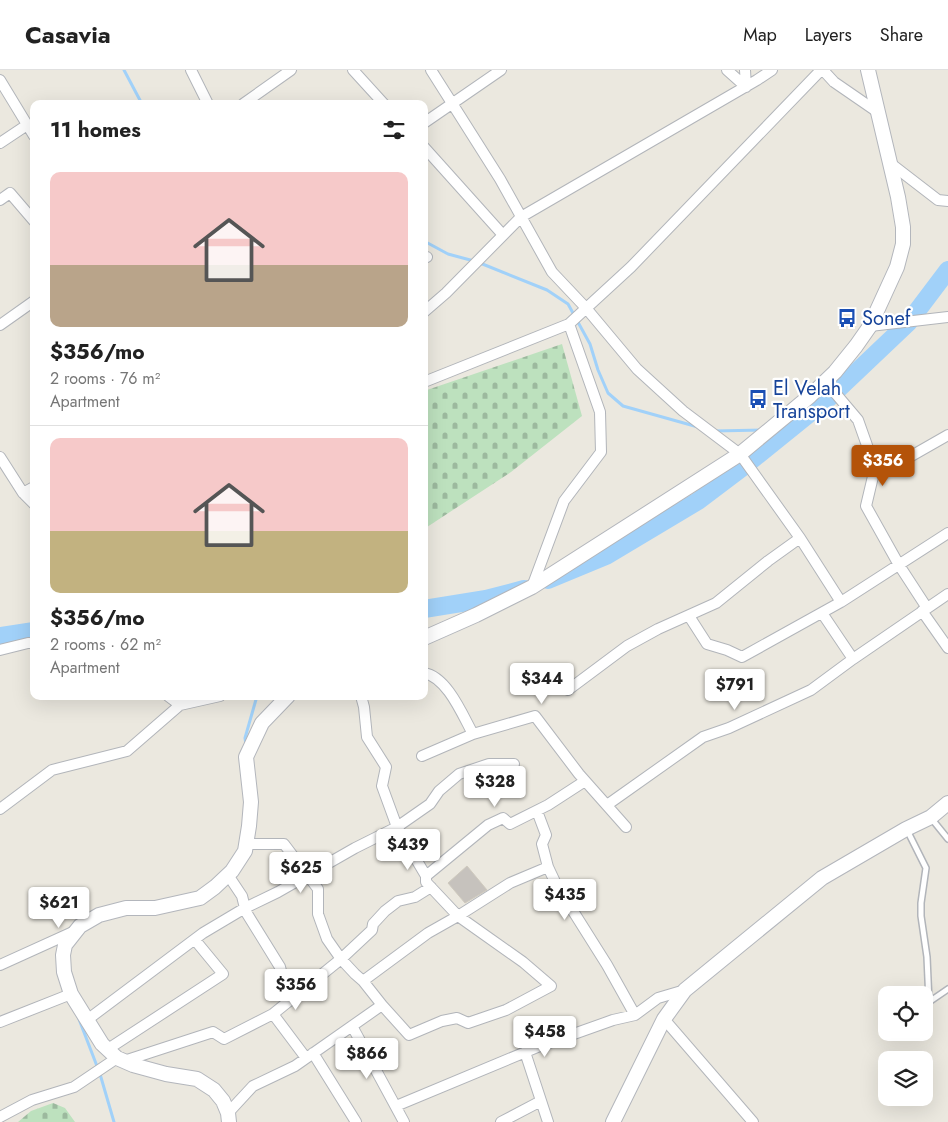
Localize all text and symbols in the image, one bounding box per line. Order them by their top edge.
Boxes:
text: Casavia [25,17,111,52]
text: Map [743,22,777,48]
text: Layers [805,22,852,48]
text: Share [880,22,923,48]
text: 11 homes [50,115,141,145]
icon: filters [380,116,408,144]
icon: home [184,205,274,295]
place label: Sonef [862,304,912,333]
bus stop icon: Sonef [836,307,858,329]
text: $356/mo [50,337,145,367]
text: 2 rooms · 76 m² [50,367,160,390]
place label: El Velah Transport [773,374,850,426]
bus stop icon: El Velah Transport [747,388,769,410]
text: Apartment [50,390,120,413]
pin: $356 [853,444,913,487]
text: $356 [863,449,903,472]
icon: home [184,470,274,560]
text: $356/mo [50,603,145,633]
text: 2 rooms · 62 m² [50,633,161,656]
text: Apartment [50,656,120,679]
pin: $344 [512,662,572,705]
text: $344 [521,667,563,690]
pin: $791 [705,668,765,711]
text: $791 [716,673,754,696]
pin: $328 [465,766,525,808]
text: $328 [475,770,515,793]
pin: $439 [378,828,438,871]
text: $439 [387,833,429,856]
pin: $625 [271,852,331,894]
text: $625 [280,856,322,879]
pin: $435 [535,878,595,921]
text: $435 [544,883,586,906]
pin: $621 [29,886,89,929]
text: $621 [39,891,79,914]
pin: $356 [266,968,326,1011]
text: $356 [276,973,316,996]
map controls [878,986,933,1106]
button: locate [878,986,933,1041]
pin: $458 [515,1016,575,1058]
text: $458 [524,1020,566,1043]
pin: $866 [337,1038,397,1080]
text: $866 [346,1042,388,1065]
button: layers [878,1051,933,1106]

